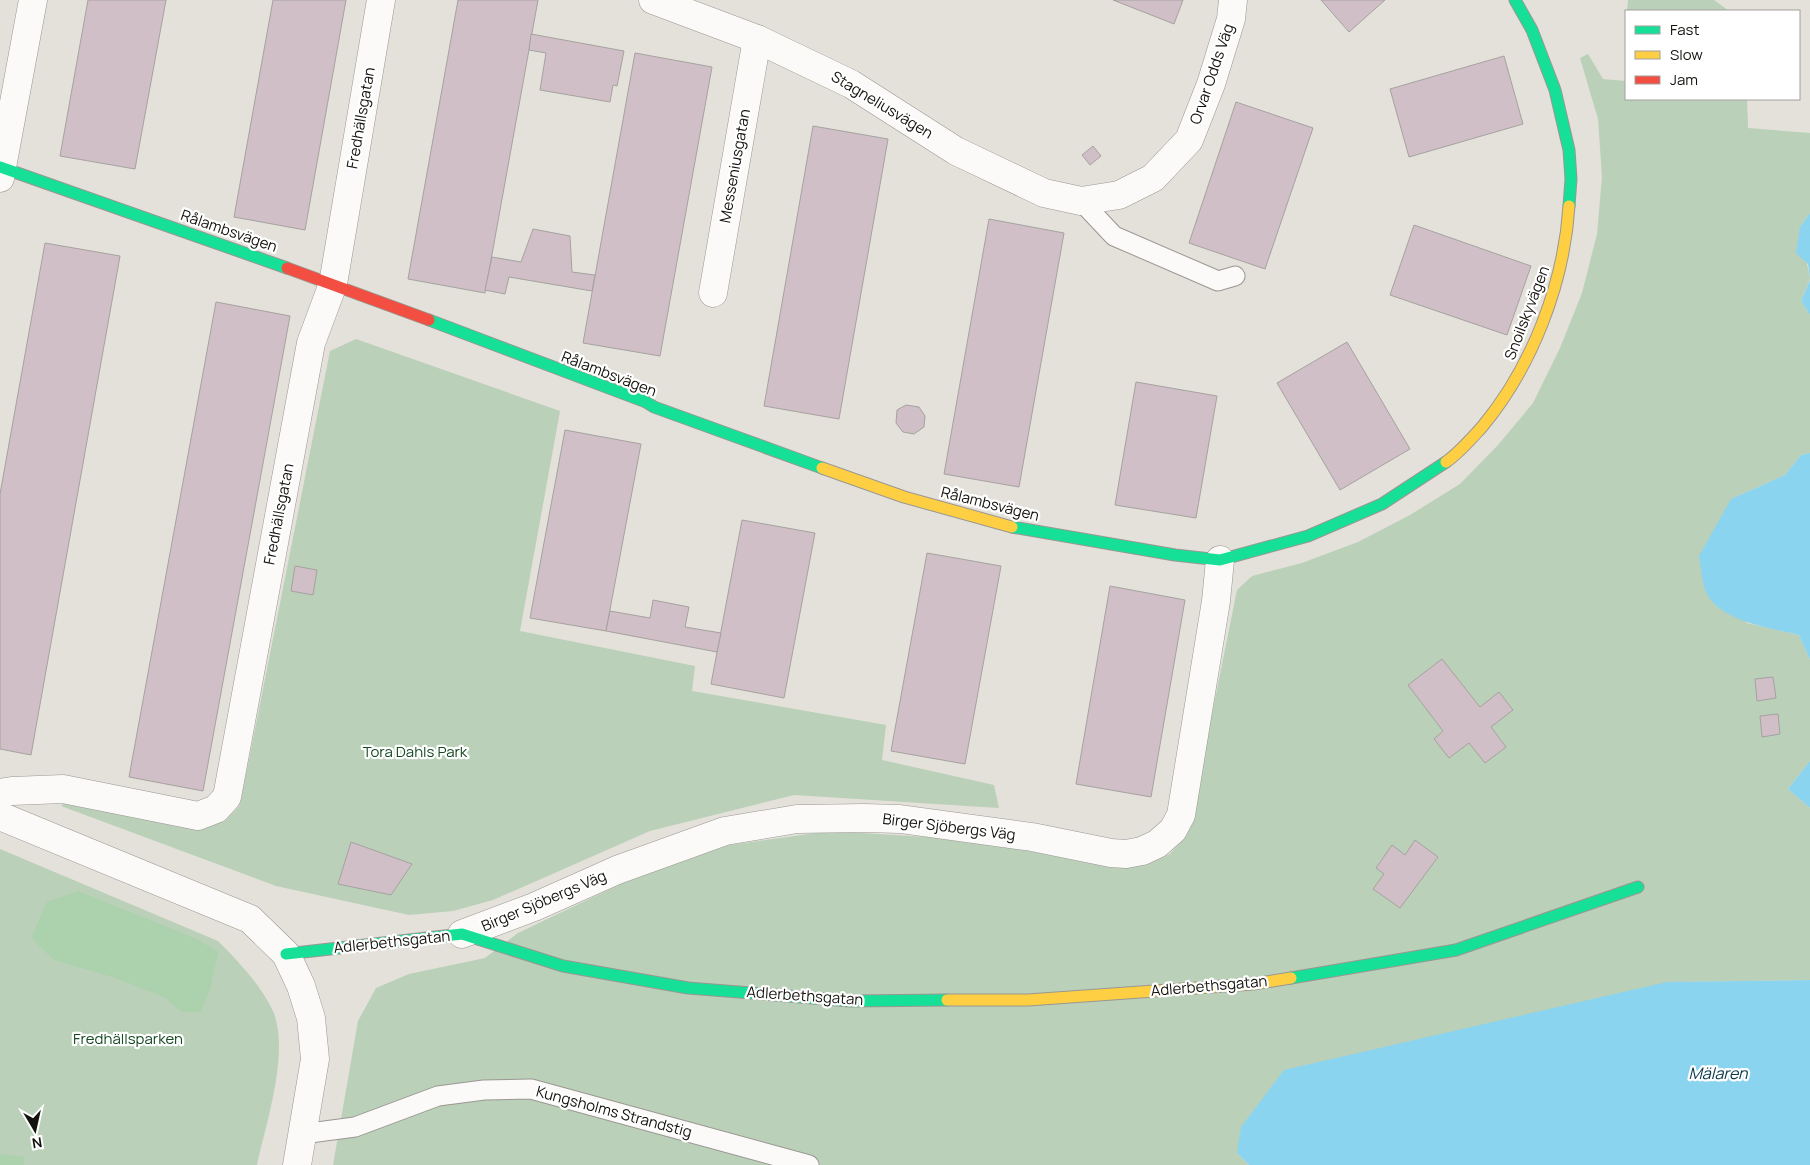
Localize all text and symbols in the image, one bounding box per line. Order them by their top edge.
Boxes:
legend [1625,10,1800,100]
text: Fast [1670,19,1699,40]
street label: Orvar Odds Väg [1184,21,1239,127]
text: Slow [1670,44,1703,65]
street label: Fredhällsgatan [341,65,380,170]
street label: Stagneliusvägen [827,66,937,143]
text: Jam [1670,69,1698,90]
street label: Messeniusgatan [714,107,755,225]
street label: Rålambsvägen [178,204,280,257]
street label: Snoilskyvägen [1499,263,1554,363]
street label: Rålambsvägen [558,346,660,401]
street label: Fredhällsgatan [258,461,299,566]
street label: Rålambsvägen [939,481,1042,526]
park label: Tora Dahls Park [363,741,468,762]
street label: Birger Sjöbergs Väg [881,808,1017,845]
street label: Birger Sjöbergs Väg [478,865,610,936]
street label: Adlerbethsgatan [333,925,451,958]
street label: Adlerbethsgatan [1150,970,1268,1001]
street label: Adlerbethsgatan [746,981,864,1010]
park label: Fredhällsparken [73,1028,183,1049]
water label: Mälaren [1688,1062,1748,1084]
street label: Kungsholms Strandstig [534,1081,694,1142]
north arrow [10,1105,60,1155]
text: N [31,1133,44,1154]

